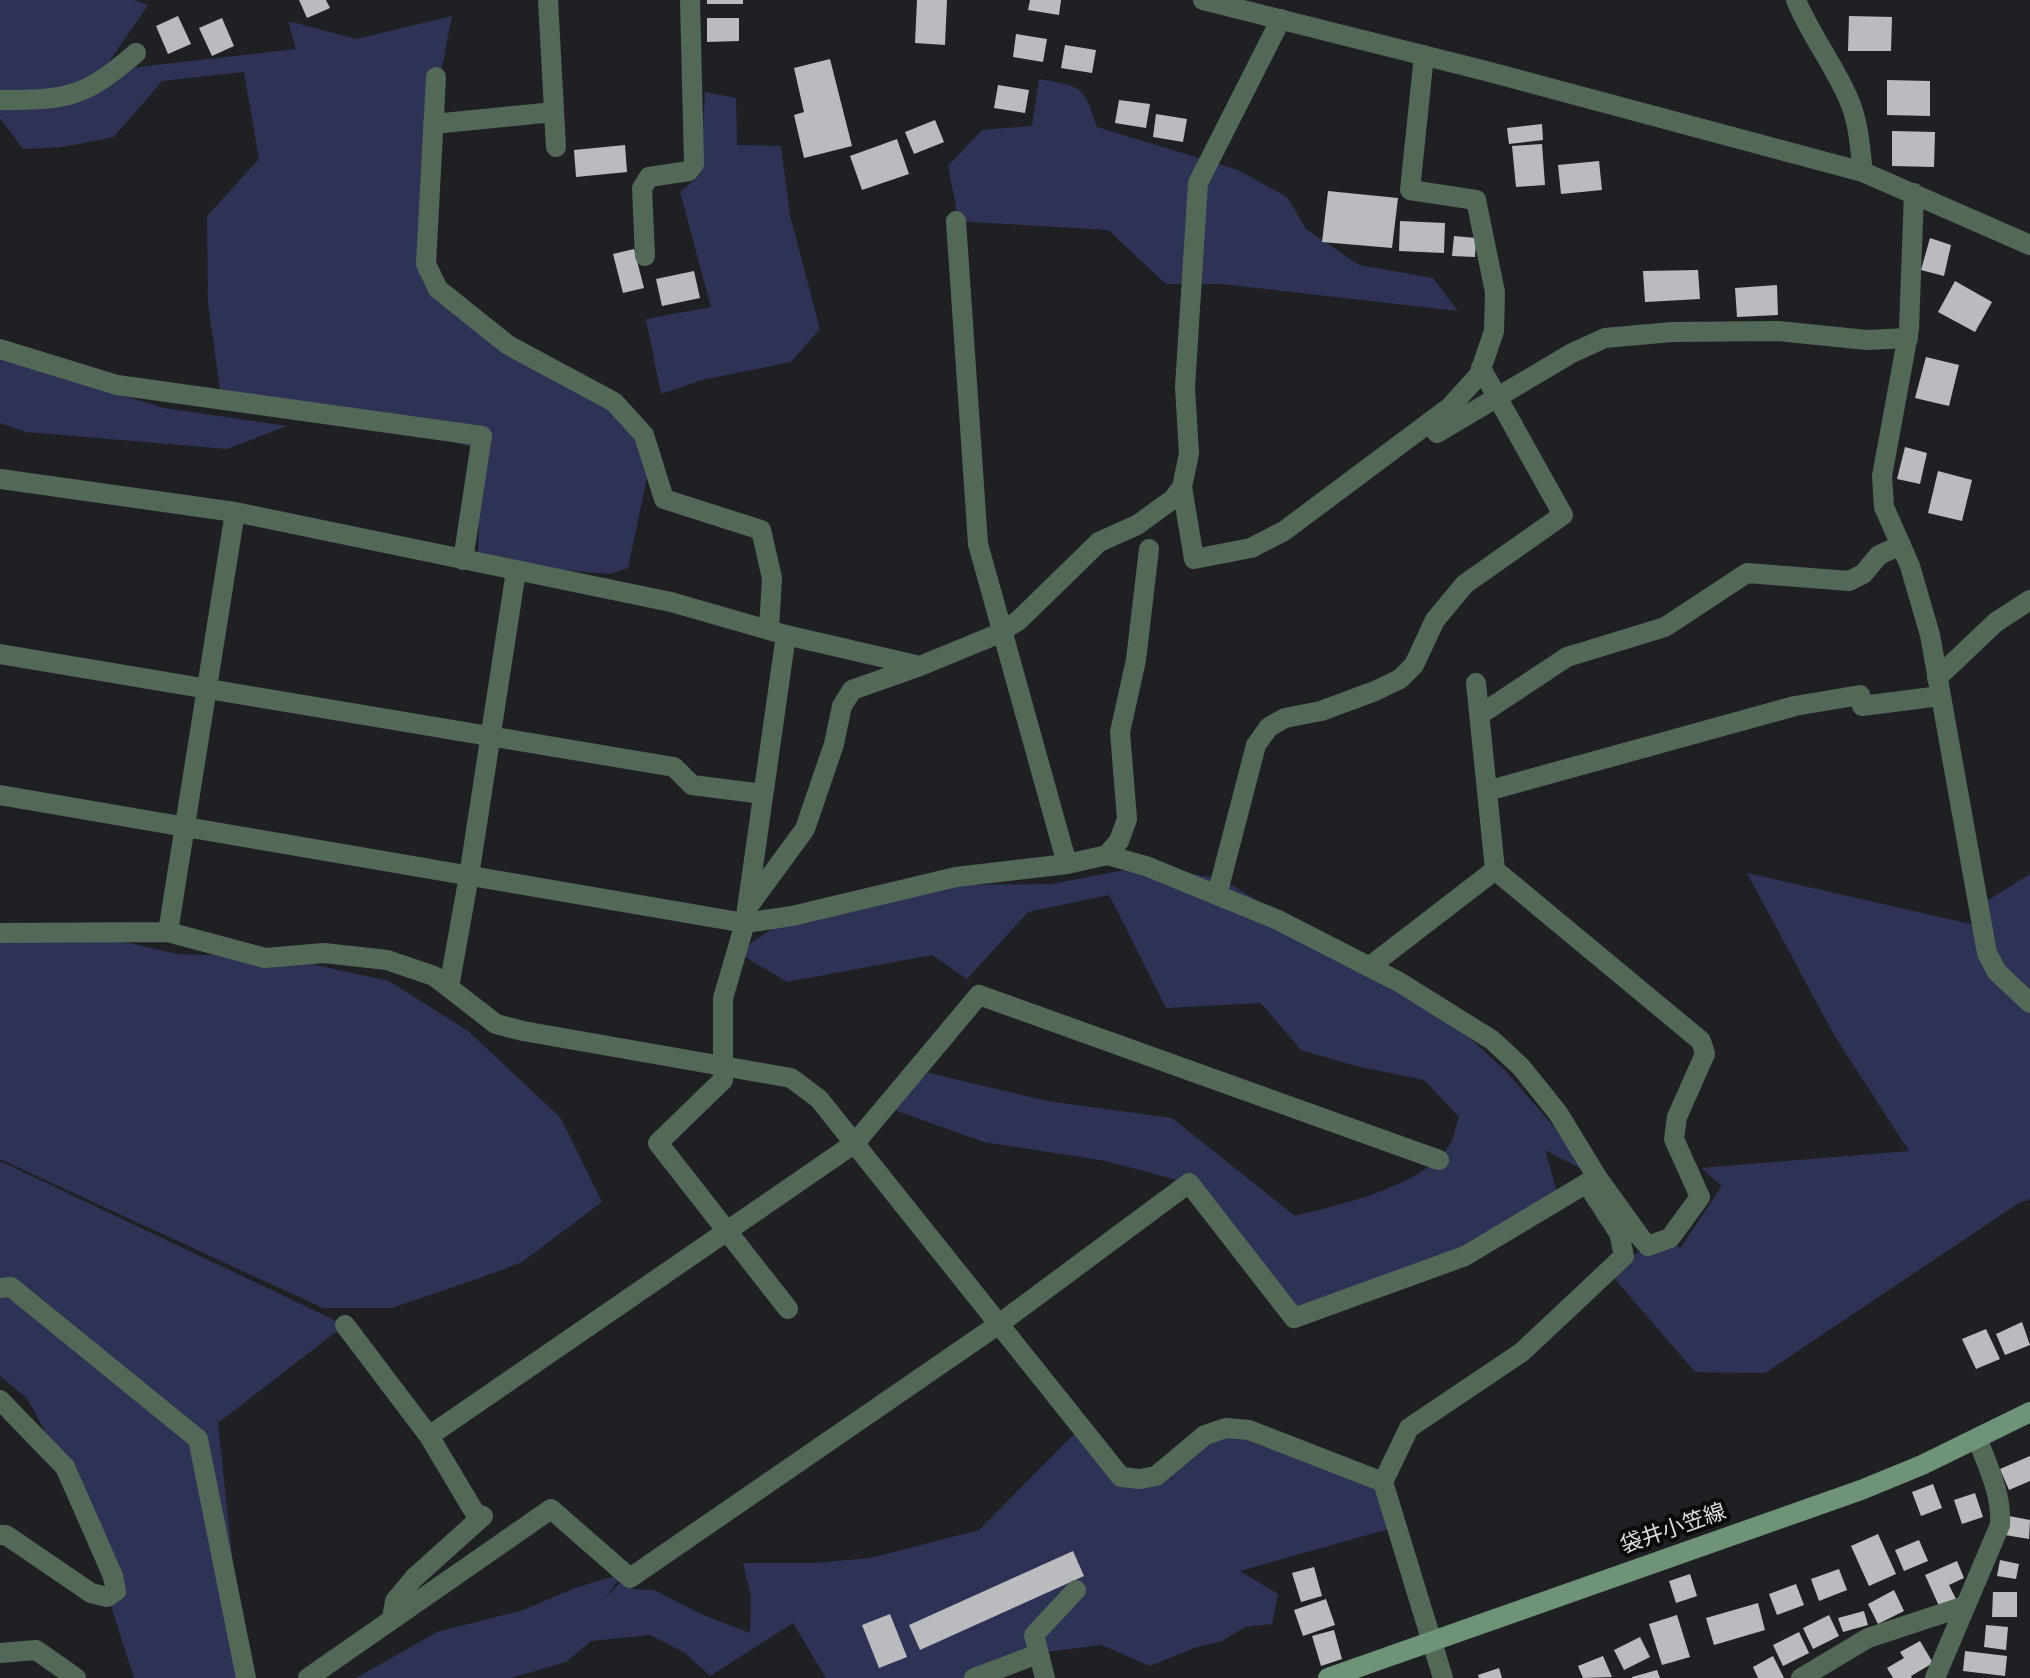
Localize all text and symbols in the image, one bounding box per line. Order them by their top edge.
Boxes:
street label: 袋井小笠線 [1618,1501,1730,1561]

